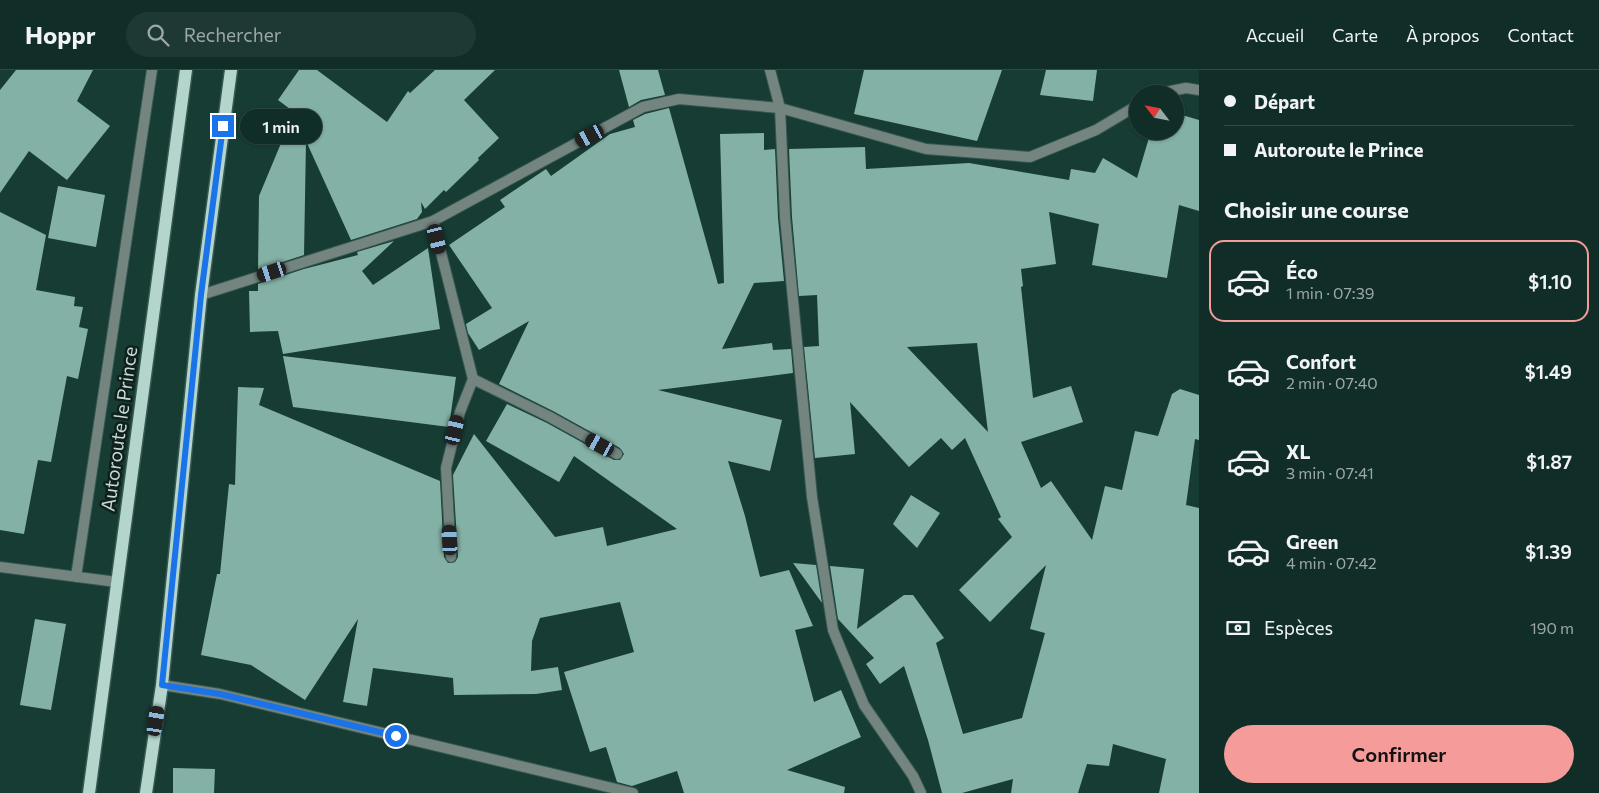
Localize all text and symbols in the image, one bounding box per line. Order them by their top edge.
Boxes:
search box [126,12,476,57]
text: Hoppr [25,20,96,49]
icon: search [144,21,172,49]
text: Rechercher [184,23,281,46]
text: Accueil [1246,24,1304,46]
text: Carte [1332,24,1378,46]
text: À propos [1406,24,1480,46]
text: Contact [1508,24,1574,46]
north arrow [1129,85,1184,140]
map controls [1129,85,1184,140]
text: Départ [1254,90,1315,113]
callout: 1 min [240,108,323,144]
route end [212,115,234,137]
text: 1 min [262,117,300,136]
car [573,122,606,150]
text: Autoroute le Prince [1254,138,1423,161]
text: Choisir une course [1224,196,1409,223]
car [426,223,447,255]
icon: car [1226,259,1271,304]
car [255,260,288,284]
text: Éco [1286,260,1318,283]
text: $1.10 [1528,270,1572,293]
text: 1 min · 07:39 [1286,283,1375,302]
street label: Autoroute le Prince [96,345,141,513]
icon: car [1226,349,1271,394]
text: Confort [1286,350,1356,373]
text: $1.49 [1525,360,1572,383]
text: 2 min · 07:40 [1286,373,1378,392]
car [444,414,465,446]
car [583,431,616,459]
icon: car [1226,439,1271,484]
text: XL [1286,440,1311,463]
text: $1.87 [1526,450,1572,473]
text: 3 min · 07:41 [1286,463,1374,482]
car [441,525,458,555]
icon: car [1226,529,1271,574]
text: Green [1286,530,1338,553]
text: $1.39 [1525,540,1572,563]
text: 4 min · 07:42 [1286,553,1377,572]
icon: cash [1224,614,1252,642]
text: Espèces [1264,616,1333,639]
text: 190 m [1530,618,1574,637]
car [146,705,165,737]
route start [385,725,407,747]
button: Confirmer [1224,725,1574,783]

